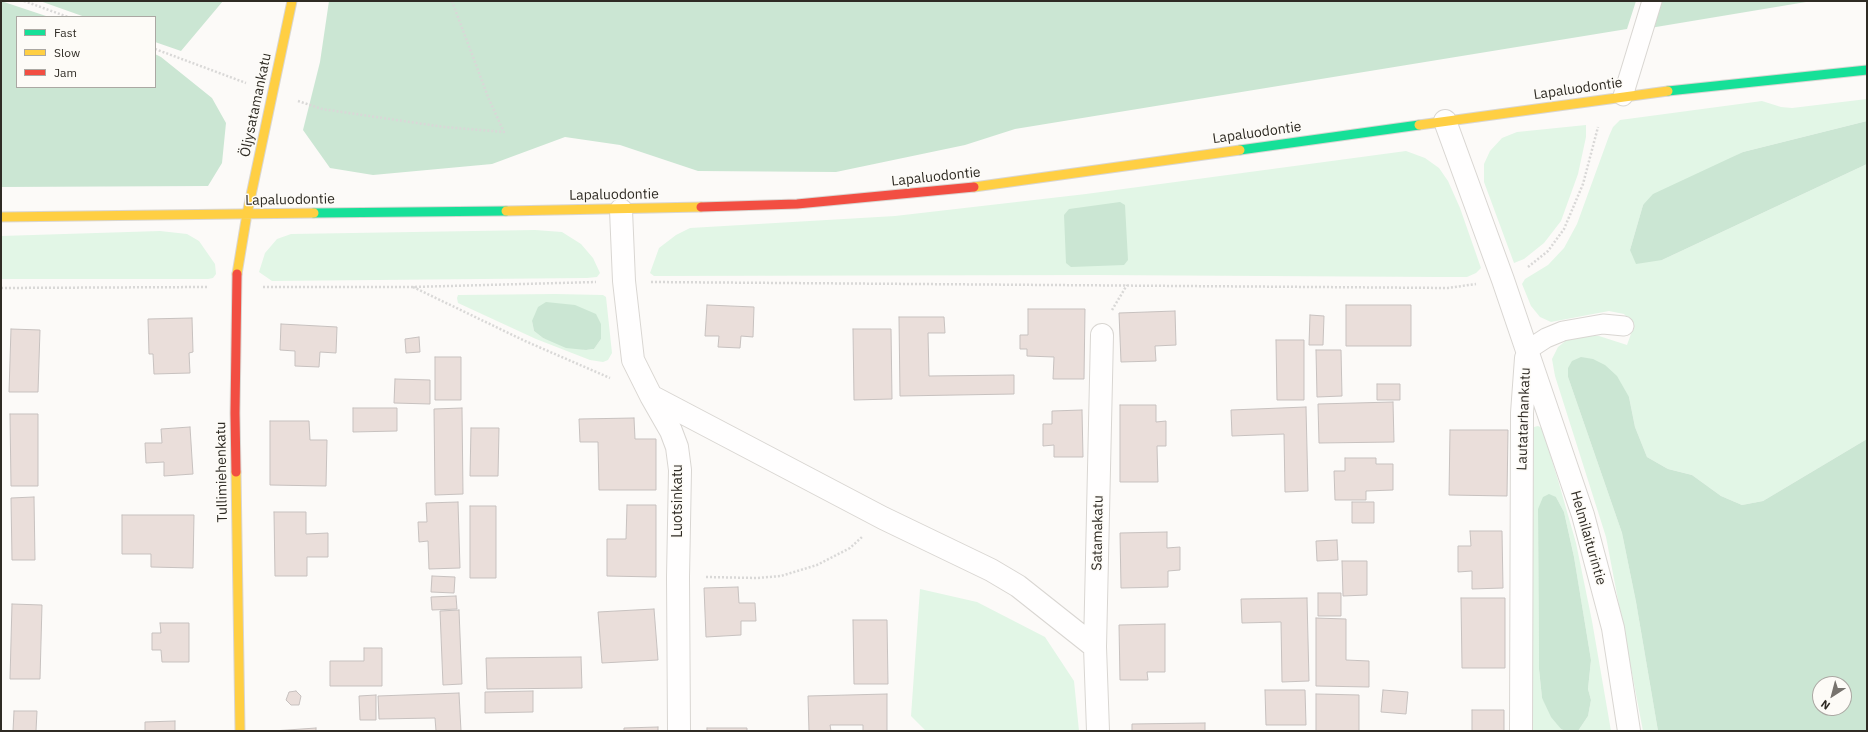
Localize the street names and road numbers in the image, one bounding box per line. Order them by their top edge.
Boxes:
street label: Öljysatamankatu [237,51,275,159]
street label: Lapaluodontie [1532,74,1624,104]
street label: Lapaluodontie [1211,118,1303,148]
street label: Lapaluodontie [891,164,981,190]
street label: Lapaluodontie [569,186,659,204]
street label: Lapaluodontie [245,191,335,209]
street label: Lautatarhankatu [1514,367,1534,471]
street label: Tullimiehenkatu [213,421,231,523]
street label: Luotsinkatu [670,464,686,538]
street label: Helmilaiturintie [1566,489,1610,587]
street label: Satamakatu [1089,495,1107,571]

